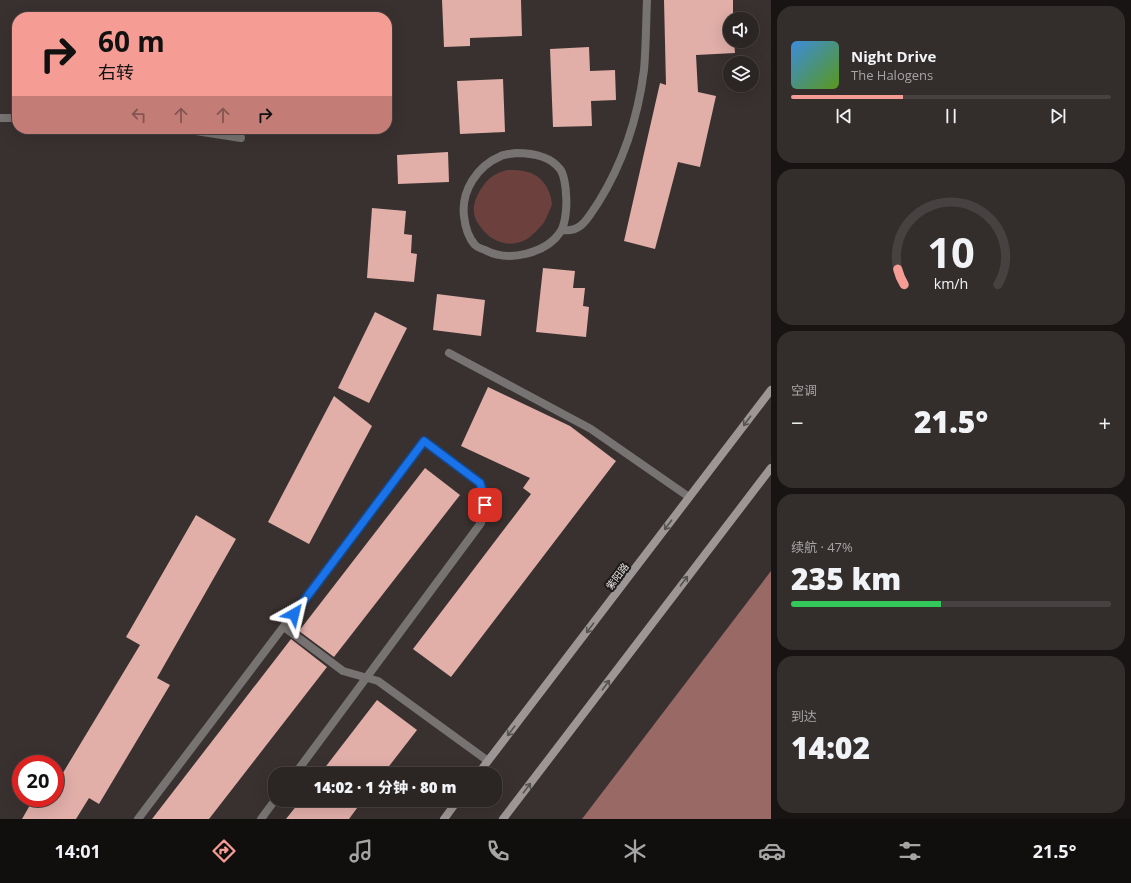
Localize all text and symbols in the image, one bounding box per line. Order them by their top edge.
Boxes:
map controls [723,12,759,92]
button: sound [723,12,759,48]
text: 60 m [98,22,165,60]
icon: right [32,28,84,80]
text: Night Drive [851,46,936,66]
button: layers [723,56,759,92]
text: 右转 [98,60,134,84]
text: The Halogens [851,66,933,84]
icon: left [128,104,150,126]
icon: ahead [170,104,192,126]
icon: ahead [212,104,234,126]
icon: right [254,104,276,126]
icon: previous [833,105,855,127]
icon: pause [940,105,962,127]
icon: next [1047,105,1069,127]
text: 10 [927,224,975,280]
text: km/h [934,273,968,292]
text: 空调 [791,381,817,399]
text: 21.5° [914,401,988,442]
text: − [791,407,804,437]
text: + [1098,407,1111,437]
one-way arrow [743,416,752,427]
pin [468,488,502,522]
icon: arrive [474,494,496,516]
one-way arrow [664,519,673,530]
text: 续航 · 47% [791,538,853,556]
text: 235 km [791,558,901,599]
street label: 紫阳路 [602,560,632,592]
one-way arrow [680,576,689,587]
position arrow [273,593,315,635]
one-way arrow [585,622,594,633]
one-way arrow [601,679,610,690]
text: 到达 [791,707,817,725]
one-way arrow [506,726,515,737]
text: 14:02 [791,727,870,768]
speed limit sign: 20 [12,755,64,807]
text: 14:02 · 1 分钟 · 80 m [314,777,456,797]
one-way arrow [522,783,531,794]
icon: directions [210,837,238,865]
icon: music [347,837,375,865]
icon: phone [484,837,512,865]
icon: climate [621,837,649,865]
icon: car [758,837,786,865]
icon: filters [896,837,924,865]
text: 14:01 [55,839,101,863]
text: 21.5° [1033,839,1076,863]

